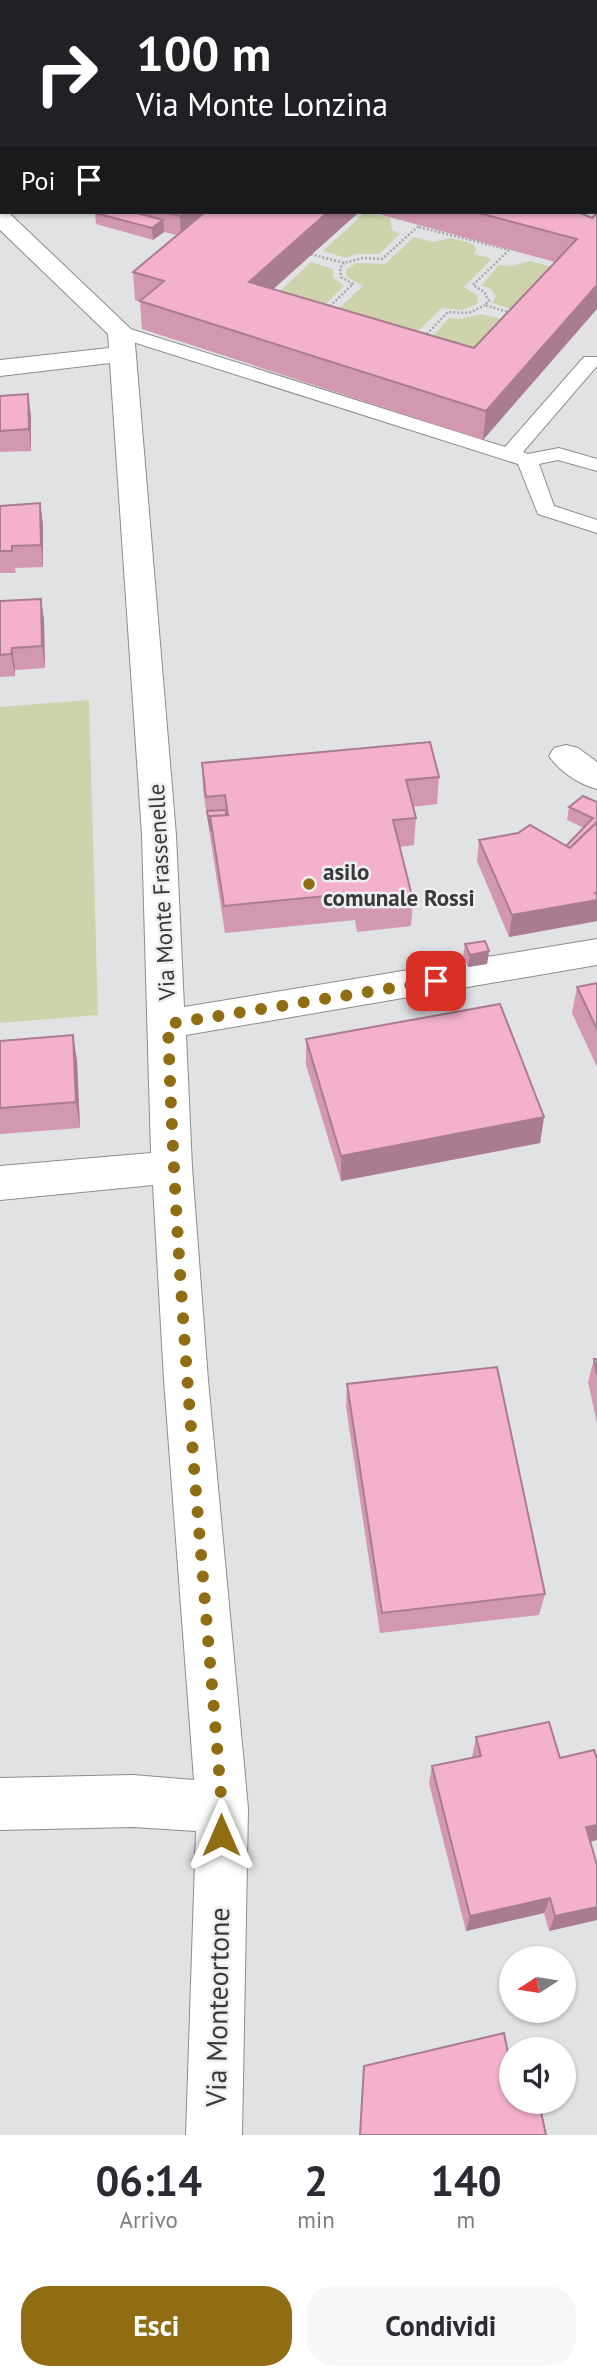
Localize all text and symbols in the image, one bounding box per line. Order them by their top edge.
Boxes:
text: 100 m [136,21,271,85]
icon: right [21,28,112,119]
text: Via Monte Lonzina [136,83,388,125]
icon: arrive [70,161,108,199]
text: Poi [21,164,56,197]
street label: Via Monte Frassenelle [141,783,181,1002]
place label: asilo comunale Rossi [323,857,475,912]
marker: asilo comunale Rossi [301,876,317,892]
pin [406,951,466,1011]
icon: arrive [417,962,455,1000]
position arrow [184,1798,258,1872]
street label: Via Monteortone [197,1907,237,2108]
north arrow [499,1946,576,2023]
map controls [499,1946,576,2114]
button: sound [499,2037,576,2114]
text: 06:14 [95,2153,202,2208]
text: 2 [304,2153,328,2208]
text: 140 [430,2153,502,2208]
text: Arrivo [119,2205,178,2234]
text: min [297,2205,335,2234]
text: m [457,2205,475,2234]
button: Esci [21,2286,292,2366]
button: Condividi [306,2286,576,2366]

